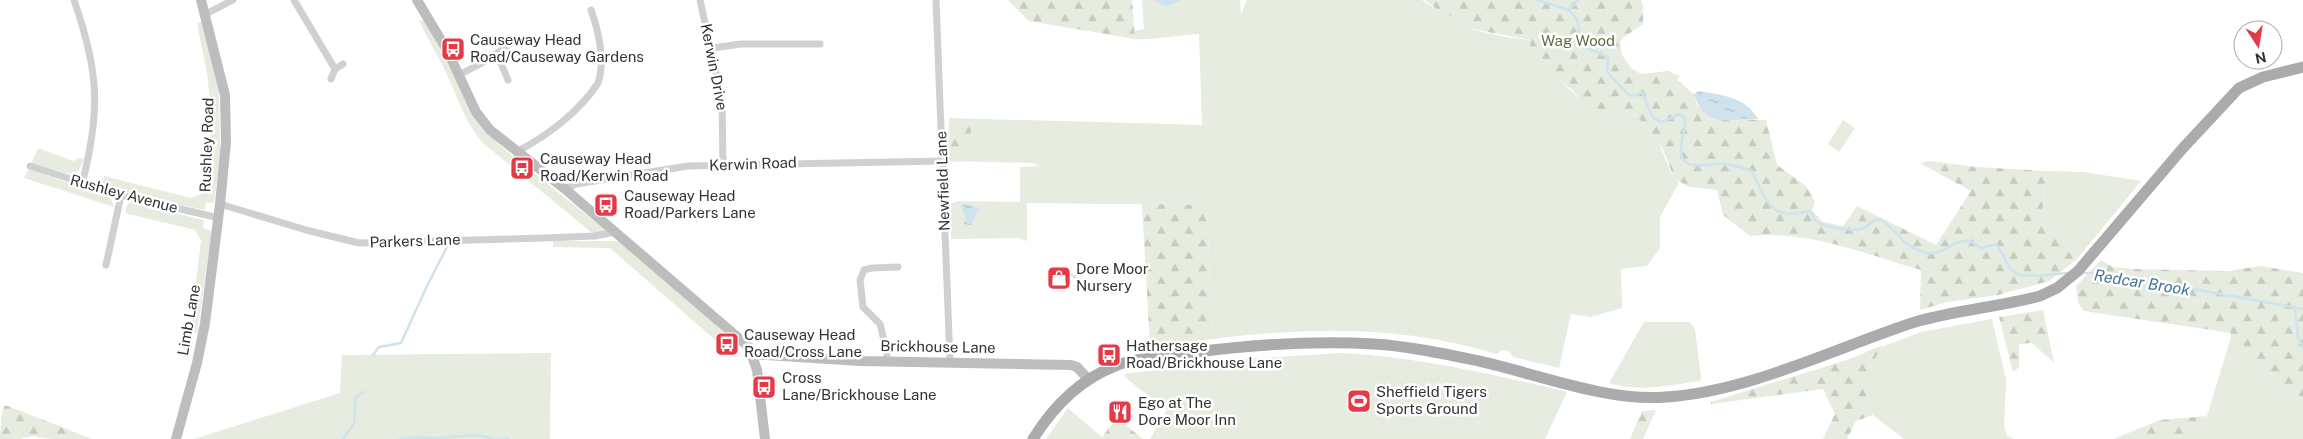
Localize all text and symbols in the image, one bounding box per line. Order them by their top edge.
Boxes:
north arrow [2233,20,2283,70]
street label: Kerwin Drive [698,22,731,112]
place label: Causeway Head Road/Causeway Gardens [470,31,644,65]
park label: Wag Wood [1541,32,1615,49]
bus stop icon: Causeway Head Road/Causeway Gardens [440,36,466,62]
text: N [2254,49,2268,67]
street label: Rushley Road [196,97,217,193]
street label: Newfield Lane [932,131,953,231]
place label: Causeway Head Road/Kerwin Road [540,150,668,184]
street label: Kerwin Road [709,153,797,174]
bus stop icon: Causeway Head Road/Kerwin Road [509,155,535,181]
street label: Rushley Avenue [68,171,180,216]
place label: Causeway Head Road/Parkers Lane [624,187,756,221]
bus stop icon: Causeway Head Road/Parkers Lane [593,192,619,218]
street label: Parkers Lane [369,230,461,251]
place label: Dore Moor Nursery [1076,260,1149,294]
shop icon: Dore Moor Nursery [1046,265,1072,291]
water label: Redcar Brook [2093,266,2192,300]
street label: Limb Lane [174,283,203,357]
place label: Causeway Head Road/Cross Lane [744,326,862,360]
bus stop icon: Causeway Head Road/Cross Lane [714,331,740,357]
street label: Brickhouse Lane [880,337,996,356]
place label: Hathersage Road/Brickhouse Lane [1126,337,1282,371]
bus stop icon: Hathersage Road/Brickhouse Lane [1096,342,1122,368]
place label: Cross Lane/Brickhouse Lane [782,369,937,403]
bus stop icon: Cross Lane/Brickhouse Lane [751,374,777,400]
place label: Sheffield Tigers Sports Ground [1376,383,1487,417]
sports icon: Sheffield Tigers Sports Ground [1346,388,1372,414]
place label: Ego at The Dore Moor Inn [1138,394,1236,428]
restaurant icon: Ego at The Dore Moor Inn [1107,399,1133,425]

